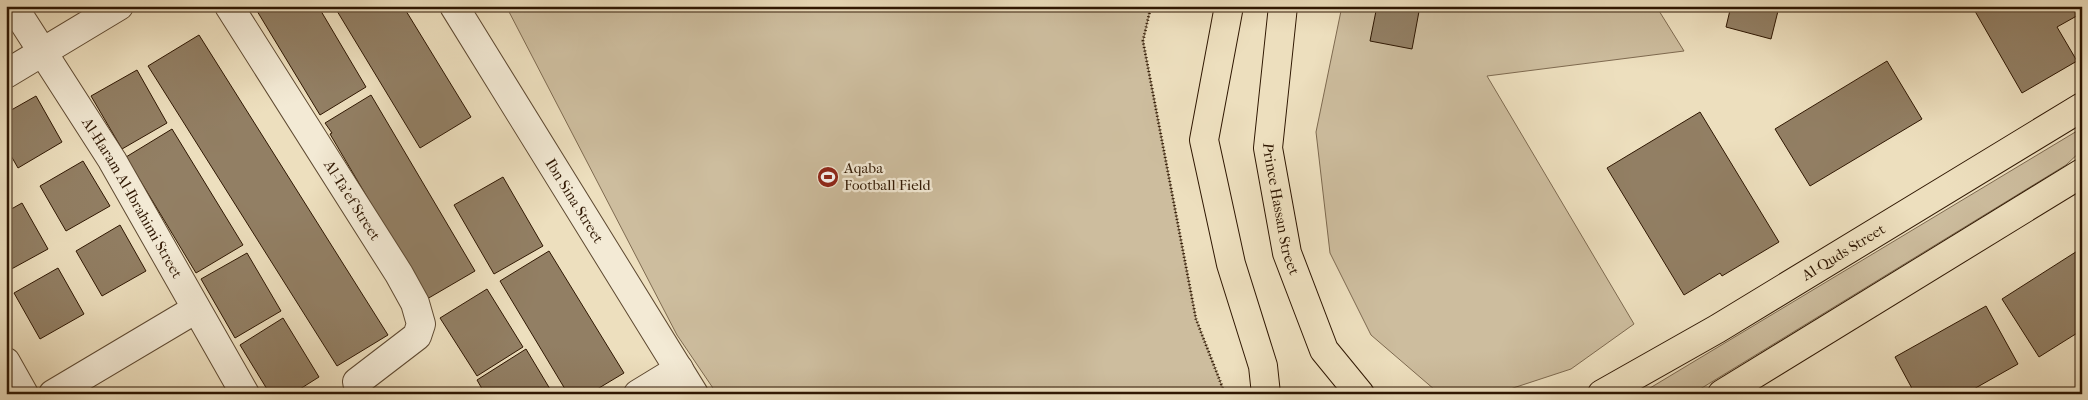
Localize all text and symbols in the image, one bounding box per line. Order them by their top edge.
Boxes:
street label: Al-Haram Al-Ibrahimi Street [78,113,187,282]
street label: Prince Hassan Street [1259,142,1304,278]
street label: Ibn Sina Street [542,155,608,247]
street label: Al-Ta'ef Street [320,156,385,244]
place label: Aqaba Football Field [843,159,932,194]
sports icon: Aqaba Football Field [816,165,840,189]
street label: Al-Quds Street [1798,220,1889,285]

